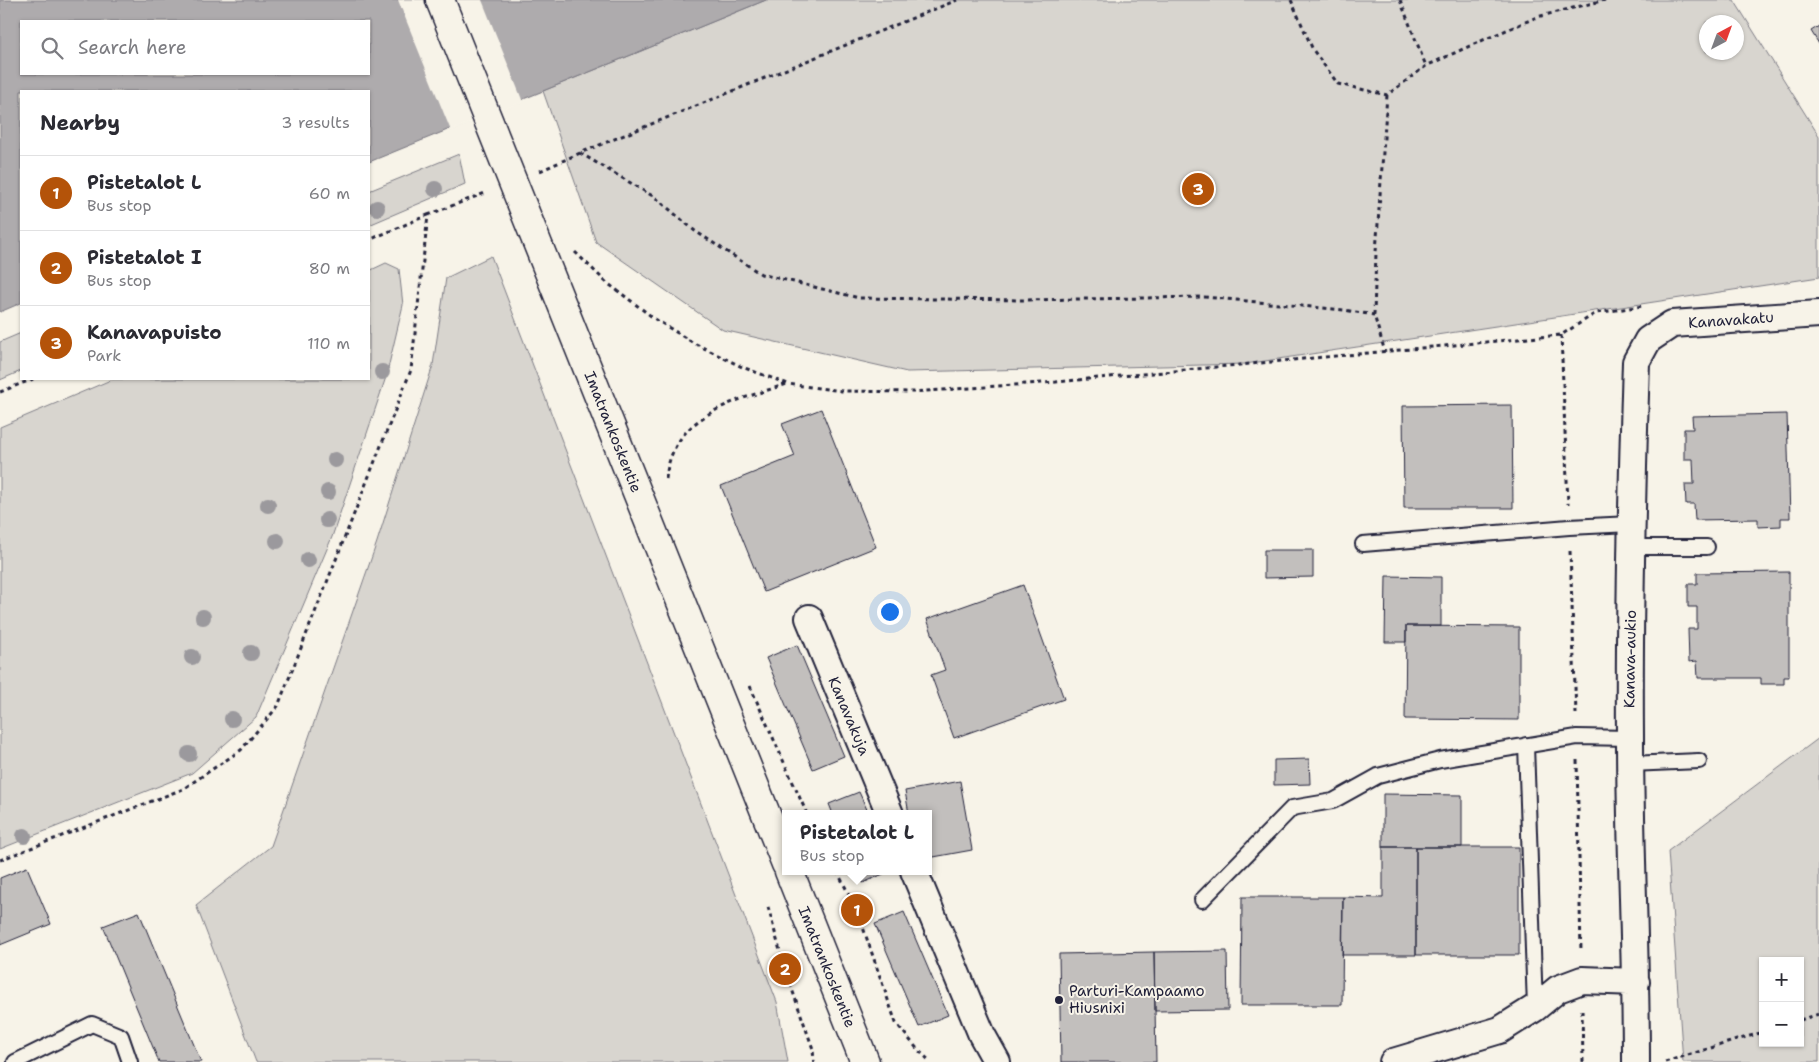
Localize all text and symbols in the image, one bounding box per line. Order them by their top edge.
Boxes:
north arrow [1699,15,1744,60]
search box [20,20,370,75]
icon: search [38,34,66,62]
text: Search here [78,35,187,60]
text: Nearby [40,109,120,137]
text: 3 results [281,112,350,133]
text: Pistetalot L [87,170,201,195]
pin: 3 [1182,170,1214,208]
text: 1 [52,183,60,204]
text: 60 m [309,183,350,204]
text: Bus stop [87,195,152,216]
text: Pistetalot I [87,245,202,270]
text: 2 [50,258,62,279]
text: 80 m [309,258,350,279]
text: Bus stop [87,270,152,291]
street label: Kanavakatu [1688,307,1774,333]
text: Kanavapuisto [87,320,222,345]
text: 3 [50,333,62,354]
text: 110 m [307,333,350,354]
text: Park [87,345,121,366]
street label: Imatrankoskentie [580,368,646,496]
your location [877,599,903,625]
street label: Kanava-aukio [1619,610,1641,708]
street label: Kanavakuja [823,674,875,759]
popup [782,810,932,875]
text: Pistetalot L [800,820,914,845]
text: Bus stop [800,845,864,866]
pin: 1 [841,891,873,929]
street label: Imatrankoskentie [794,903,860,1031]
pin: 2 [769,950,801,988]
map controls [1759,957,1804,1047]
button: + [1759,957,1804,1002]
place label: Parturi-Kampaamo Hiusnixi [1069,981,1205,1018]
marker: Parturi-Kampaamo Hiusnixi [1053,994,1065,1006]
button: − [1759,1002,1804,1047]

